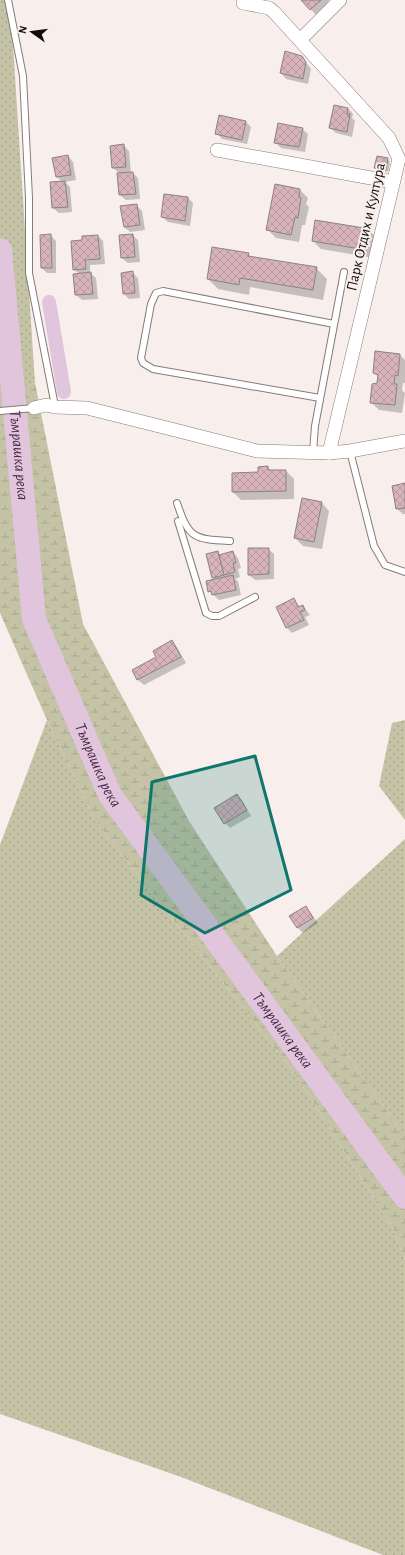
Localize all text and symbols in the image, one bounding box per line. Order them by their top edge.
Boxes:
north arrow [12,12,52,52]
text: N [17,25,29,35]
street label: Парк Отдих и Култура [344,161,388,293]
water label: Тъмрашка река [7,409,31,501]
water label: Тъмрашка река [72,721,124,810]
water label: Тъмрашка река [249,989,316,1072]

